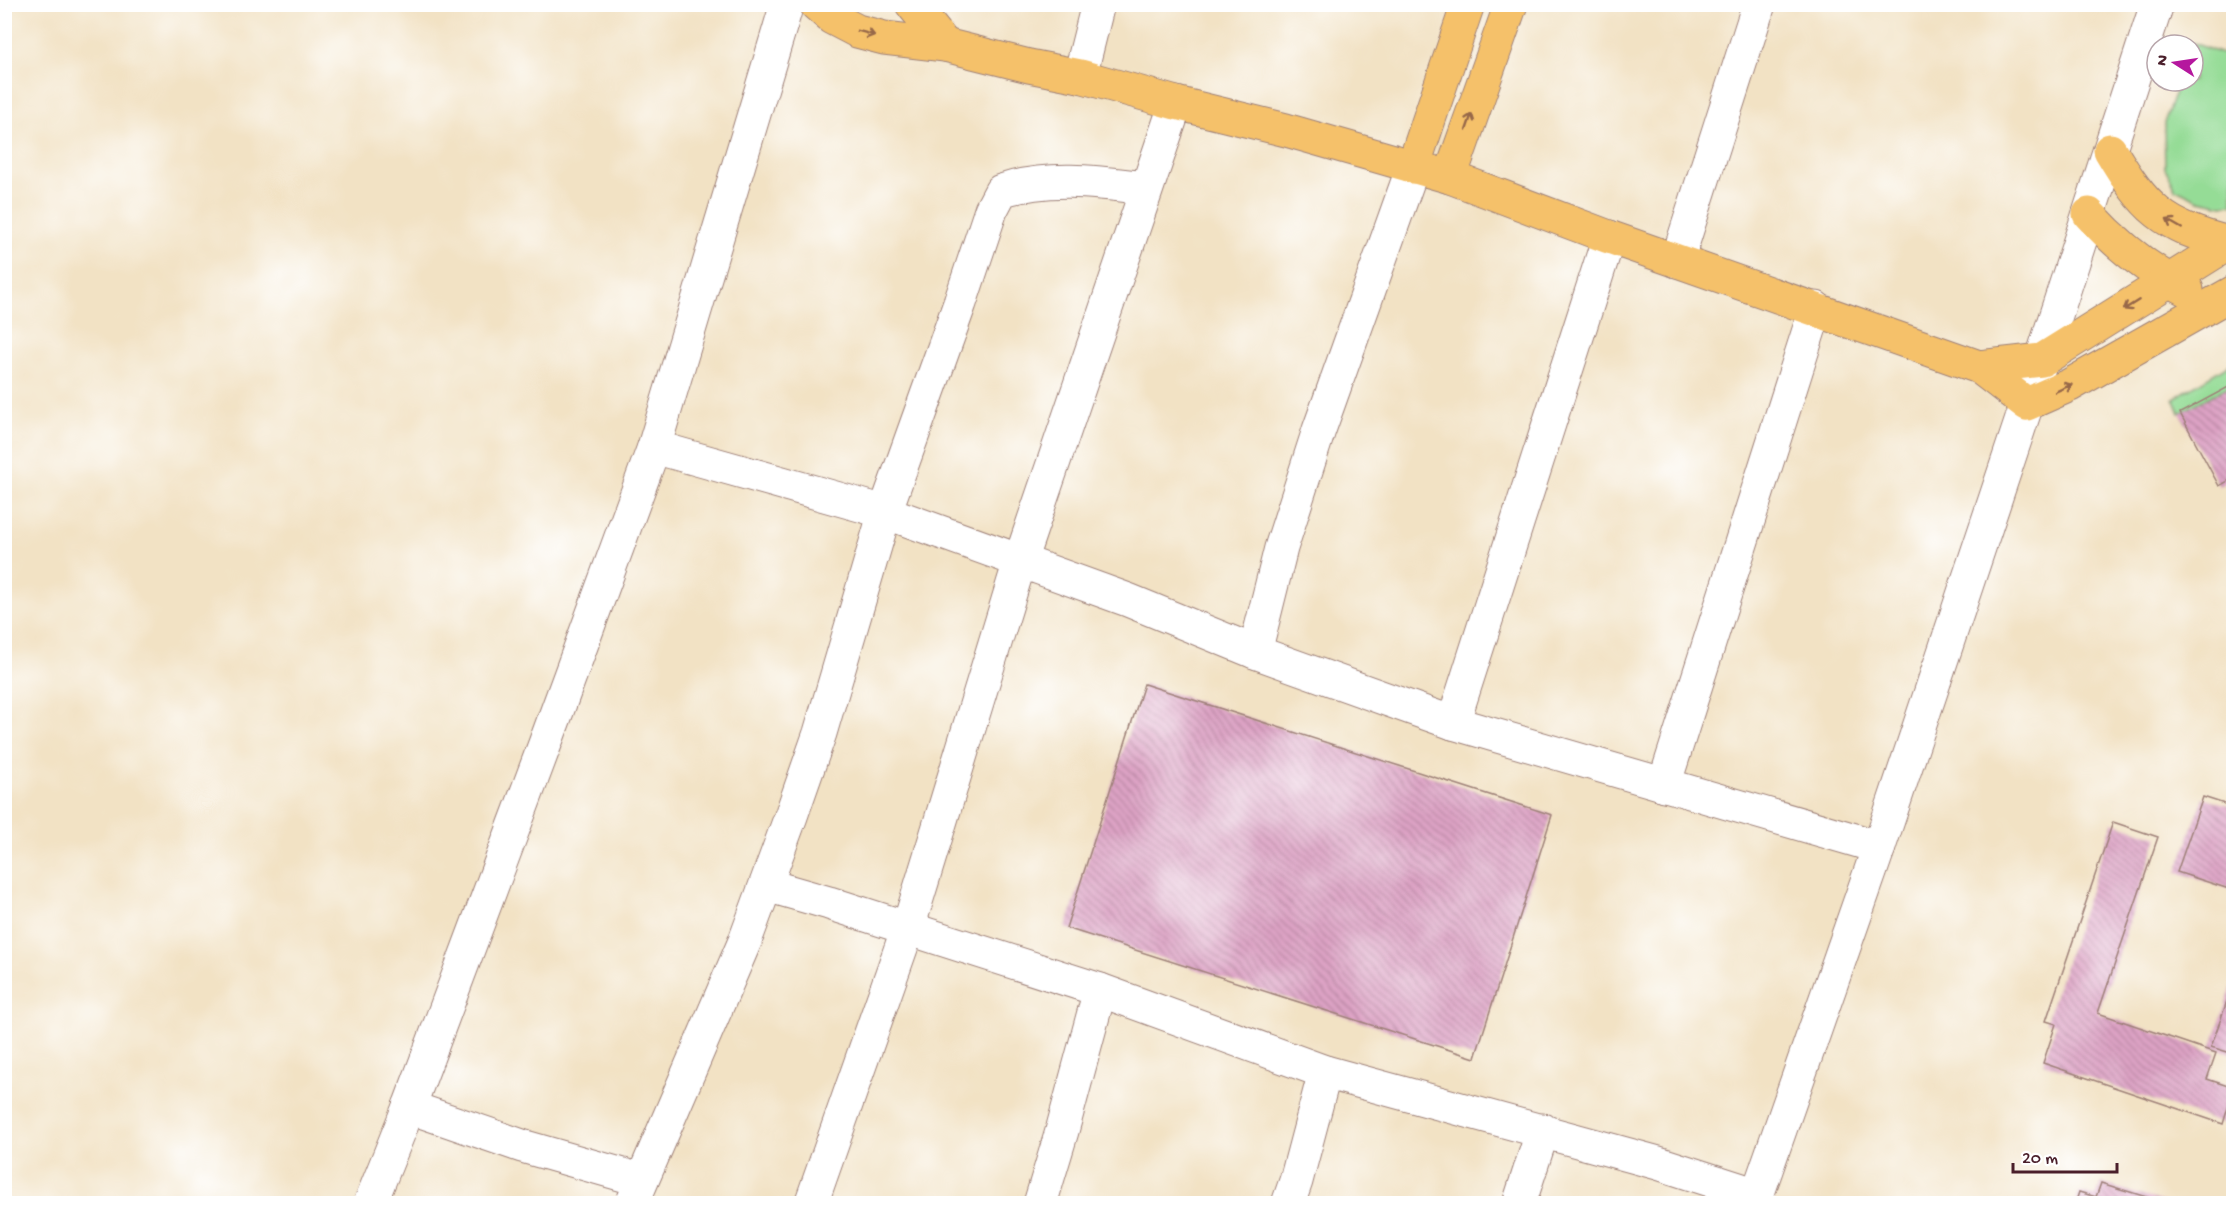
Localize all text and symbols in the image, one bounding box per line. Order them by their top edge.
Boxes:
one-way arrow [856,28,875,40]
north arrow [2145,33,2205,93]
text: N [2153,53,2174,68]
one-way arrow [1465,113,1476,132]
one-way arrow [2166,218,2184,229]
one-way arrow [2122,298,2139,311]
one-way arrow [2054,382,2072,393]
scale bar [2013,1136,2116,1174]
text: 20 m [2022,1149,2058,1170]

